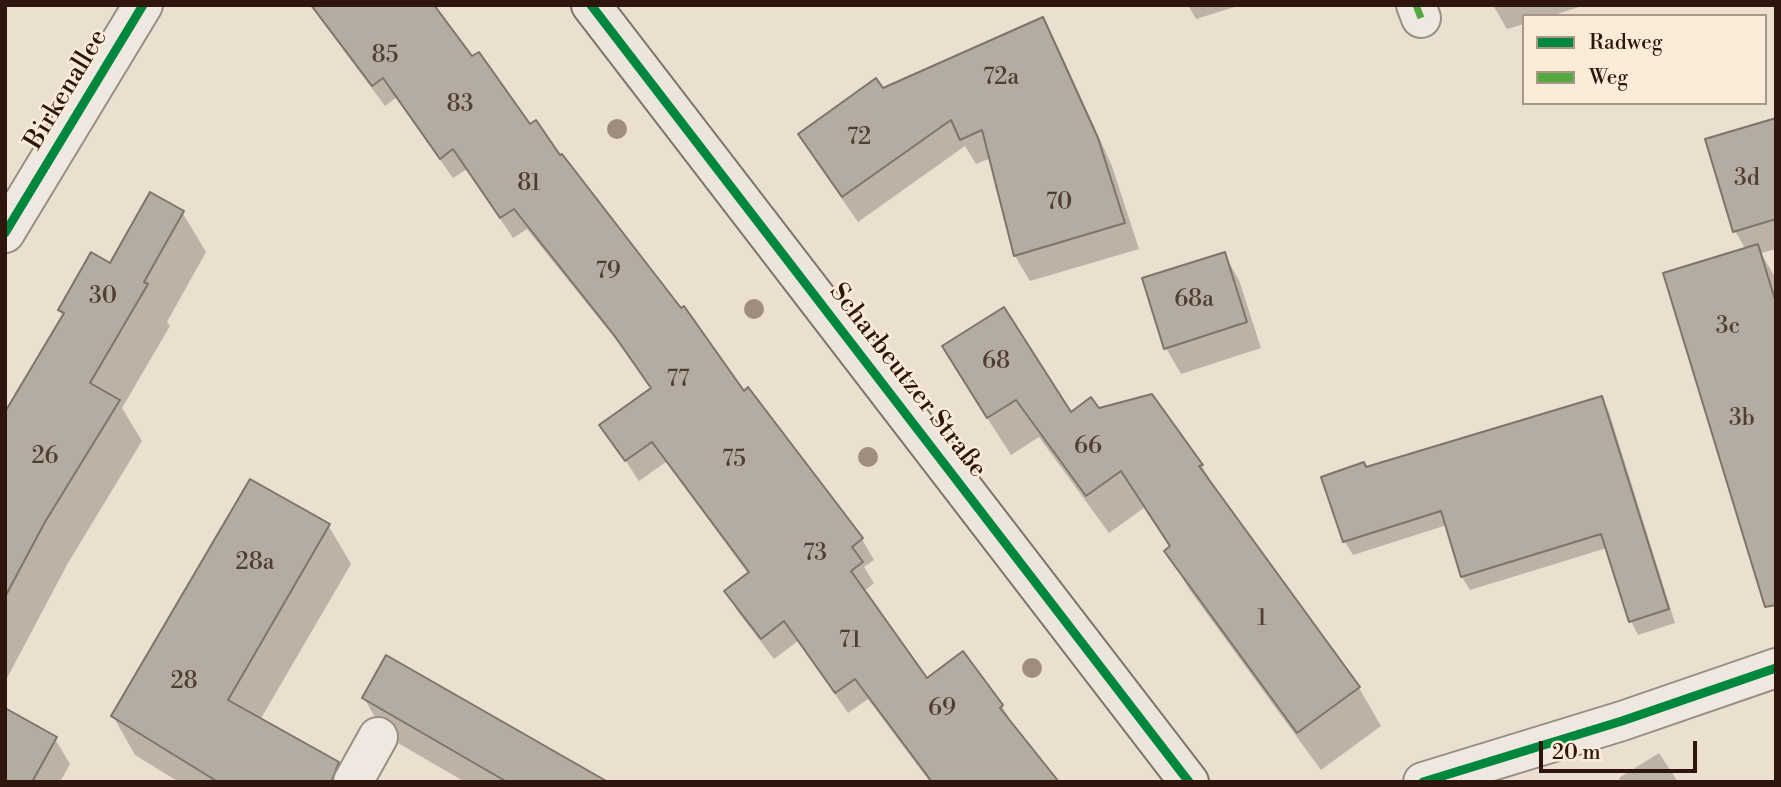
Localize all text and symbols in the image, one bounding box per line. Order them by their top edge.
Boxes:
legend [1522,14,1767,105]
street label: Birkenallee [19,24,115,156]
text: Radweg [1589,30,1663,56]
house number: 85 [372,42,398,70]
house number: 72a [983,64,1019,92]
text: Weg [1589,65,1628,91]
house number: 83 [447,91,473,119]
house number: 72 [847,124,871,152]
house number: 3d [1734,165,1760,193]
house number: 81 [517,170,541,198]
house number: 70 [1046,189,1072,217]
house number: 79 [595,258,621,286]
street label: Scharbeutzer Straße [821,278,993,484]
house number: 30 [89,283,117,311]
house number: 68a [1174,286,1214,314]
house number: 3c [1716,313,1740,341]
house number: 68 [982,348,1010,376]
house number: 77 [666,366,690,394]
house number: 3b [1729,405,1755,433]
house number: 66 [1074,433,1102,461]
house number: 26 [31,443,59,471]
house number: 75 [722,446,746,474]
house number: 73 [803,540,827,568]
house number: 28a [236,549,274,577]
house number: 1 [1257,605,1267,633]
house number: 71 [839,627,861,655]
house number: 28 [170,668,198,696]
house number: 69 [928,695,956,723]
scale bar [1543,728,1700,772]
text: 20 m [1552,740,1601,766]

